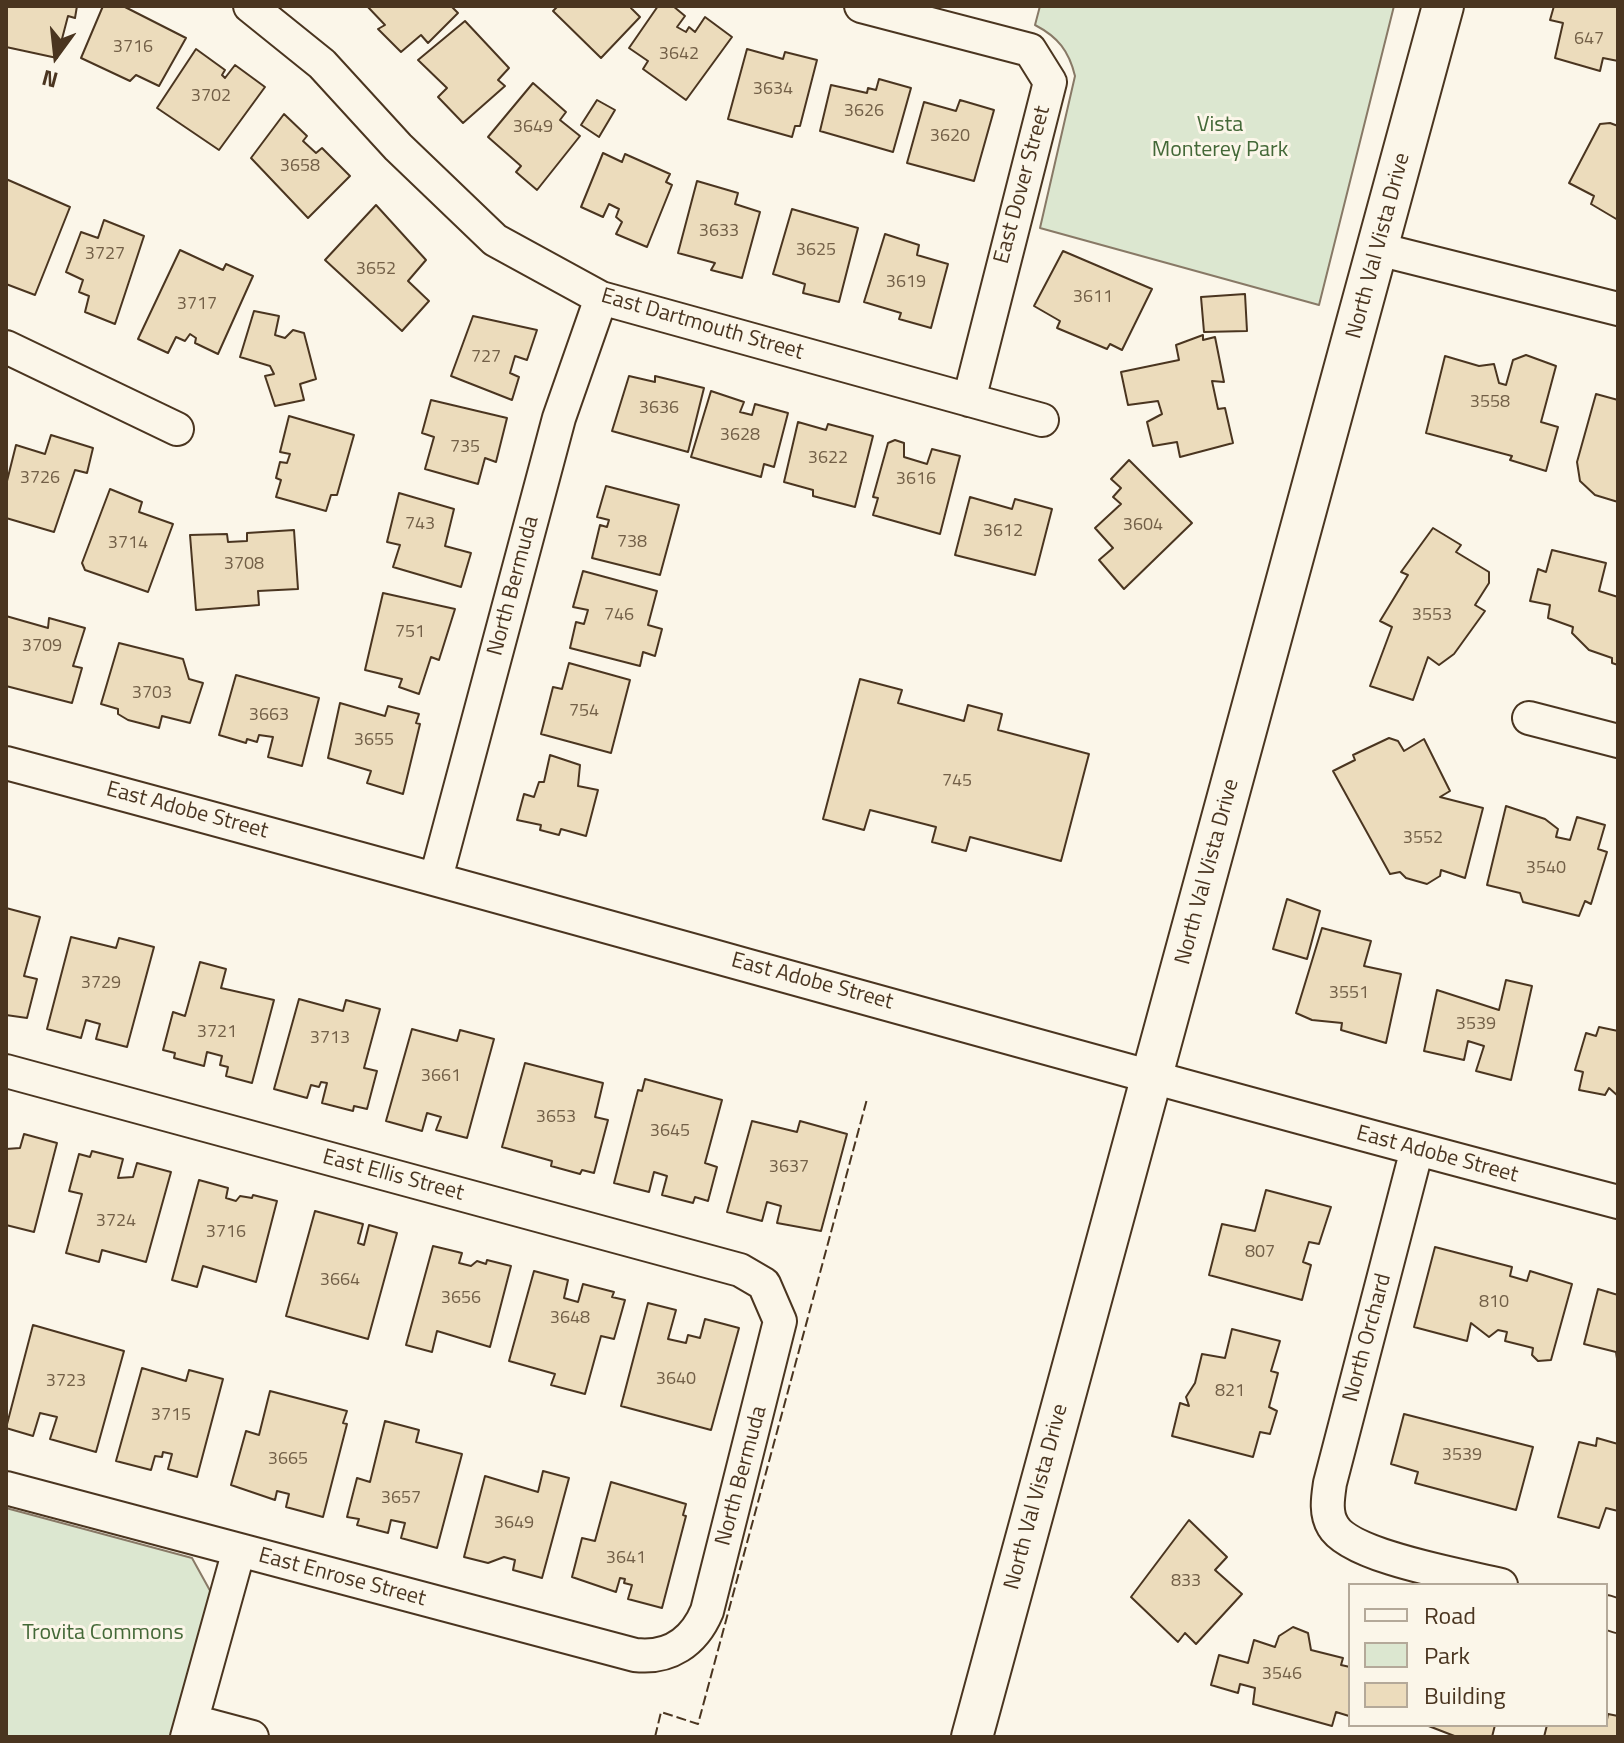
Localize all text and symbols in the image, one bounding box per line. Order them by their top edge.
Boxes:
north arrow [16,16,96,96]
house number: 647 [1574,29,1604,51]
house number: 3716 [113,37,153,59]
house number: 3642 [659,44,699,66]
text: N [38,61,62,98]
house number: 3634 [753,79,793,101]
house number: 3702 [191,86,231,108]
house number: 3626 [844,101,884,123]
street label: East Dover Street [989,103,1057,267]
park label: Vista Monterey Park [1152,113,1288,164]
house number: 3649 [513,117,553,139]
house number: 3620 [930,126,970,148]
street label: North Val Vista Drive [1342,150,1416,342]
house number: 3658 [280,156,320,178]
house number: 3633 [699,221,739,243]
house number: 3625 [796,240,836,262]
house number: 3727 [85,244,125,266]
house number: 3652 [356,259,396,281]
house number: 3619 [886,272,926,294]
street label: East Dartmouth Street [598,283,806,367]
house number: 3611 [1073,287,1113,309]
house number: 3717 [177,294,217,316]
house number: 727 [471,347,501,369]
house number: 3558 [1470,392,1510,414]
house number: 3636 [639,398,679,420]
house number: 3628 [720,425,760,447]
house number: 735 [450,437,480,459]
house number: 3622 [808,448,848,470]
house number: 3726 [20,468,60,490]
house number: 3616 [896,469,936,491]
street label: North Bermuda [483,513,545,659]
house number: 743 [405,514,435,536]
house number: 3604 [1123,515,1163,537]
house number: 3612 [983,521,1023,543]
house number: 738 [617,532,647,554]
house number: 3714 [108,533,148,555]
house number: 3708 [224,554,264,576]
house number: 746 [604,605,634,627]
house number: 3553 [1412,605,1452,627]
house number: 751 [395,622,425,644]
house number: 3709 [22,636,62,658]
house number: 3703 [132,683,172,705]
house number: 754 [569,701,599,723]
house number: 3663 [249,705,289,727]
house number: 3655 [354,730,394,752]
house number: 745 [942,771,972,793]
street label: North Val Vista Drive [1171,776,1245,968]
street label: East Adobe Street [103,777,271,845]
house number: 3552 [1403,828,1443,850]
house number: 3540 [1526,858,1566,880]
street label: East Adobe Street [728,948,896,1016]
house number: 3729 [81,973,121,995]
house number: 3551 [1329,983,1369,1005]
house number: 3539 [1456,1014,1496,1036]
house number: 3721 [197,1022,237,1044]
house number: 3713 [310,1028,350,1050]
house number: 3661 [421,1066,461,1088]
house number: 3653 [536,1107,576,1129]
house number: 3645 [650,1121,690,1143]
street label: East Adobe Street [1353,1121,1521,1189]
street label: East Ellis Street [320,1144,466,1208]
house number: 3637 [769,1157,809,1179]
house number: 3724 [96,1211,136,1233]
house number: 3716 [206,1222,246,1244]
house number: 807 [1245,1242,1275,1264]
house number: 3664 [320,1270,360,1292]
street label: North Orchard [1338,1271,1398,1405]
house number: 3656 [441,1288,481,1310]
house number: 810 [1479,1292,1509,1314]
house number: 3648 [550,1308,590,1330]
house number: 3640 [656,1369,696,1391]
house number: 3723 [46,1371,86,1393]
house number: 821 [1215,1381,1245,1403]
street label: North Val Vista Drive [1000,1401,1074,1593]
street label: North Bermuda [711,1403,773,1549]
house number: 3715 [151,1405,191,1427]
house number: 3539 [1442,1445,1482,1467]
house number: 3665 [268,1449,308,1471]
house number: 3657 [381,1488,421,1510]
house number: 3649 [494,1513,534,1535]
street label: East Enrose Street [256,1543,428,1613]
house number: 3641 [606,1548,646,1570]
house number: 833 [1171,1571,1201,1593]
legend [1348,1583,1608,1727]
text: Road [1424,1597,1476,1633]
park label: Trovita Commons [22,1621,184,1647]
text: Park [1424,1637,1470,1673]
house number: 3546 [1262,1664,1302,1686]
text: Building [1424,1677,1506,1713]

